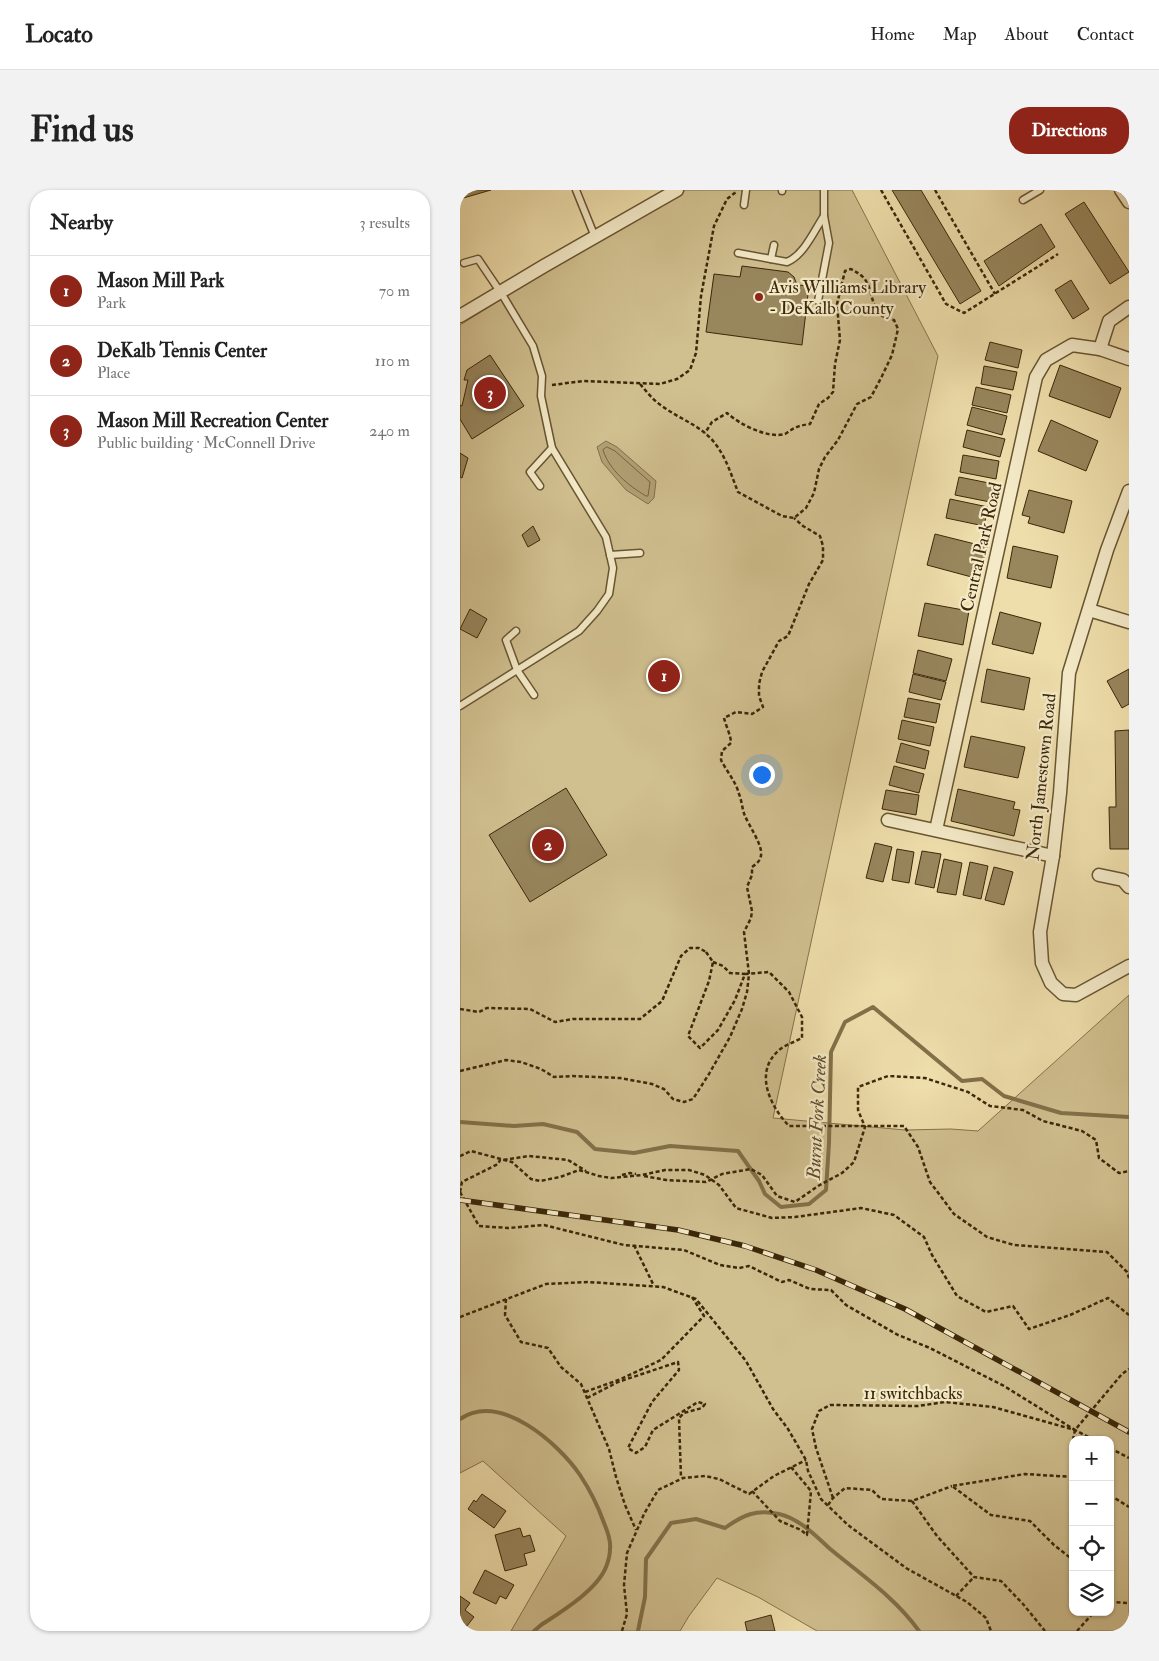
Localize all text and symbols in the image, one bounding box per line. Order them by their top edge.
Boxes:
text: Locato [25,19,93,50]
text: Home [870,23,915,46]
text: Map [943,23,977,46]
text: About [1005,23,1049,46]
text: Contact [1077,23,1134,46]
button: Directions [1009,107,1129,154]
text: Find us [30,108,134,152]
text: Nearby [50,209,113,236]
text: 3 results [359,213,410,233]
text: Mason Mill Park [97,269,224,293]
place label: Avis Williams Library - DeKalb County [768,276,927,320]
text: 1 [63,281,69,301]
text: 70 m [379,281,410,301]
marker: Avis Williams Library - DeKalb County [753,291,765,303]
text: Park [97,293,126,313]
text: DeKalb Tennis Center [97,339,267,363]
text: 2 [62,351,70,371]
text: 110 m [375,351,410,371]
text: Place [97,363,130,383]
pin: 3 [474,374,506,412]
text: Mason Mill Recreation Center [97,409,328,433]
text: 3 [63,421,69,441]
text: 240 m [369,421,410,441]
text: Public building · McConnell Drive [97,433,315,453]
street label: Central Park Road [955,480,1008,614]
pin: 1 [648,657,680,695]
street label: North Jamestown Road [1021,692,1062,862]
your location [749,762,775,788]
pin: 2 [532,826,564,864]
water label: Burnt Fork Creek [802,1054,832,1181]
street label: 11 switchbacks [863,1382,963,1405]
map controls [1069,1436,1114,1616]
button: + [1069,1436,1114,1481]
button: − [1069,1481,1114,1526]
button: locate [1069,1526,1114,1571]
button: layers [1069,1571,1114,1616]

